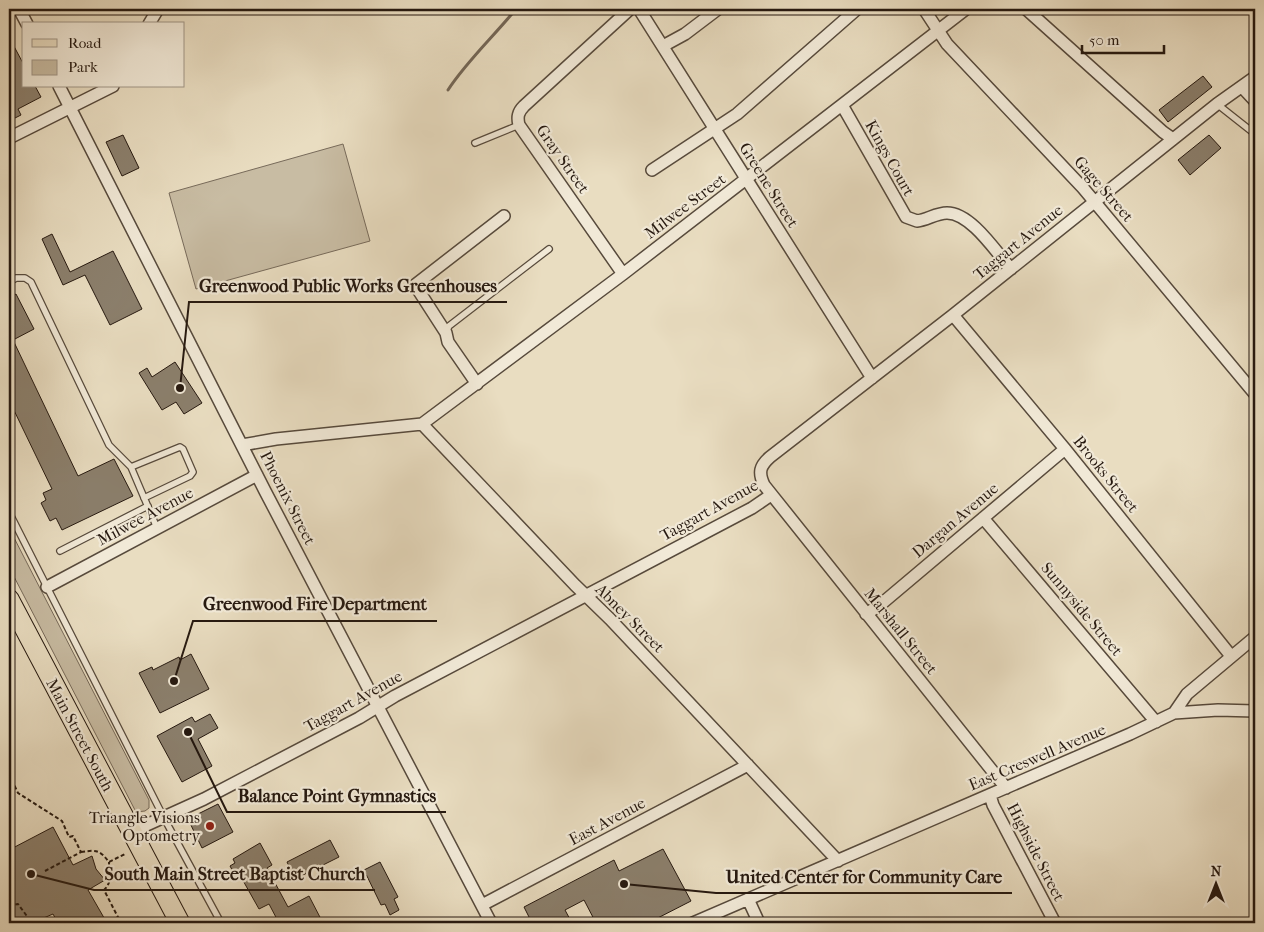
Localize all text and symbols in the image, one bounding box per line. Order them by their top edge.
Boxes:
legend [22,22,185,88]
scale bar [1082,22,1164,54]
text: 50 m [1089,31,1120,49]
text: Road [68,34,102,52]
text: Park [68,58,98,76]
street label: Kings Court [861,117,919,200]
street label: Gray Street [532,121,594,197]
street label: Greene Street [735,139,803,231]
street label: Gage Street [1070,152,1138,226]
street label: Milwee Street [641,169,730,243]
street label: Taggart Avenue [970,200,1066,284]
callout: Greenwood Public Works Greenhouses [189,269,507,302]
text: Greenwood Public Works Greenhouses [199,276,497,297]
street label: Brooks Street [1069,432,1143,516]
street label: Phoenix Street [256,448,320,548]
street label: Taggart Avenue [657,475,761,545]
street label: Dargan Avenue [908,478,1002,562]
street label: Milwee Avenue [94,483,196,549]
street label: Sunnyside Street [1037,558,1127,660]
street label: Abney Street [591,579,669,657]
street label: Marshall Street [860,584,942,678]
callout: Greenwood Fire Department [193,588,437,621]
text: Greenwood Fire Department [203,594,428,615]
street label: Taggart Avenue [301,666,405,736]
street label: Main Street South [42,675,118,795]
street label: East Creswell Avenue [966,720,1108,794]
callout: Balance Point Gymnastics [227,779,446,812]
text: Balance Point Gymnastics [238,786,437,807]
street label: East Avenue [566,793,649,849]
street label: Highside Street [1003,800,1069,905]
place label: Triangle Visions Optometry [89,808,200,845]
marker: Triangle Visions Optometry [204,820,216,832]
callout: South Main Street Baptist Church [94,857,375,890]
callout: United Center for Community Care [716,860,1012,893]
north arrow [1192,860,1242,910]
text: N [1211,863,1222,880]
text: South Main Street Baptist Church [105,864,366,885]
text: United Center for Community Care [725,867,1002,888]

